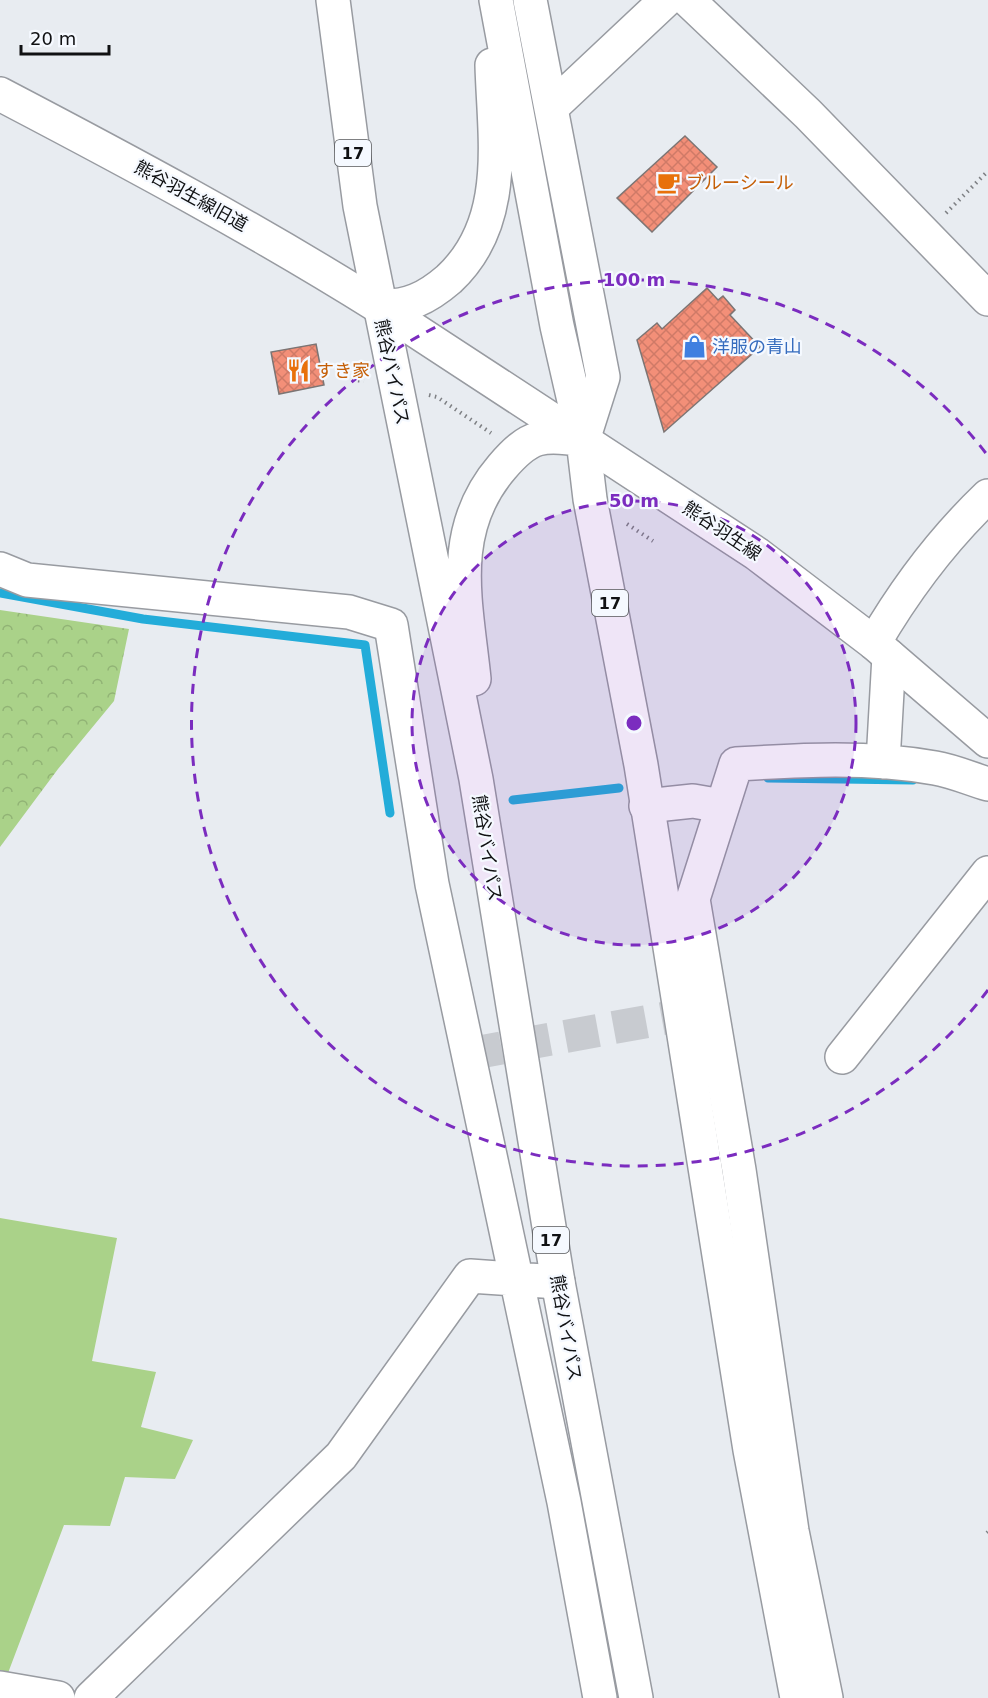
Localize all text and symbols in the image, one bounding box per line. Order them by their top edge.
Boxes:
scale bar [21,18,110,56]
text: 20 m [30,28,76,49]
road number: 17 [335,140,371,166]
street label: 熊谷羽生線旧道 [131,156,251,235]
cafe icon: ブルーシール [655,170,681,196]
place label: ブルーシール [686,172,794,193]
text: 100 m [603,269,665,290]
street label: 熊谷バイパス [371,317,414,427]
shop icon: 洋服の青山 [681,334,707,360]
place label: 洋服の青山 [712,336,802,357]
restaurant icon: すき家 [285,358,311,384]
place label: すき家 [316,360,370,381]
text: 50 m [609,490,659,511]
street label: 熊谷羽生線 [679,497,765,564]
road number: 17 [592,590,628,616]
centre of rings [624,713,644,733]
street label: 熊谷バイパス [469,793,506,903]
road number: 17 [533,1227,569,1253]
street label: 熊谷バイパス [547,1273,586,1383]

